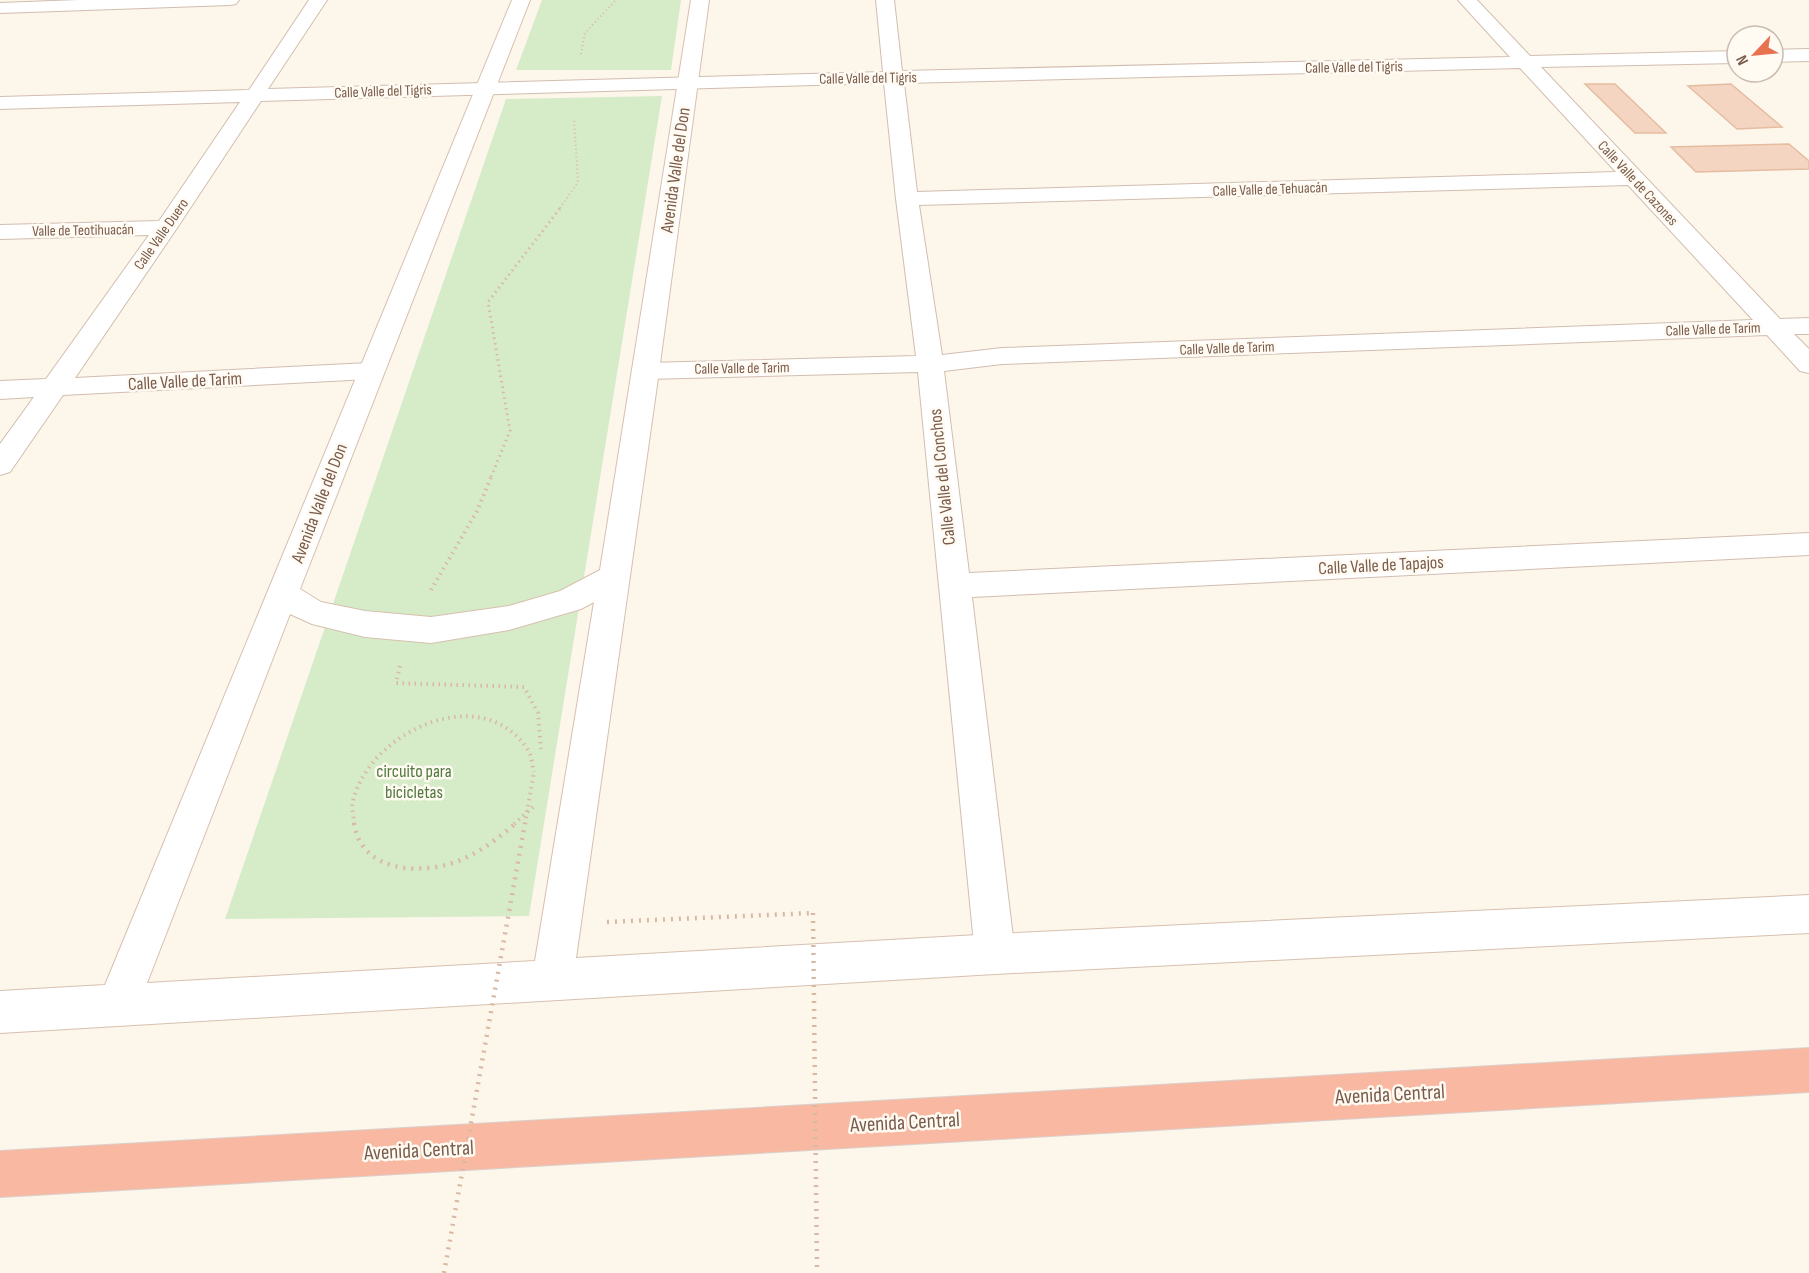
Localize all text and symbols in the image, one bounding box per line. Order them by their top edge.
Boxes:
north arrow [1725,24,1785,84]
text: N [1732,52,1753,68]
street label: Calle Valle del Tigris [1305,57,1403,78]
street label: Calle Valle del Tigris [819,68,917,89]
street label: Calle Valle del Tigris [334,80,432,103]
street label: Avenida Valle del Don [656,106,695,235]
street label: Calle Valle de Cazones [1593,137,1682,230]
street label: Calle Valle de Tehuacán [1212,178,1328,201]
street label: Calle Valle Duero [130,195,193,274]
street label: Valle de Teotihuacán [32,220,134,241]
street label: Calle Valle de Tarim [1665,318,1761,341]
street label: Calle Valle de Tarim [1179,337,1275,360]
street label: Calle Valle de Tarim [694,358,790,379]
street label: Calle Valle de Tarim [127,368,243,395]
street label: Calle Valle del Conchos [925,408,960,546]
street label: Avenida Valle del Don [287,441,352,567]
street label: Calle Valle de Tapajos [1318,552,1444,579]
park label: circuito para bicicletas [376,761,452,803]
street label: Avenida Central [1334,1079,1446,1110]
street label: Avenida Central [849,1107,961,1138]
street label: Avenida Central [363,1135,475,1166]

